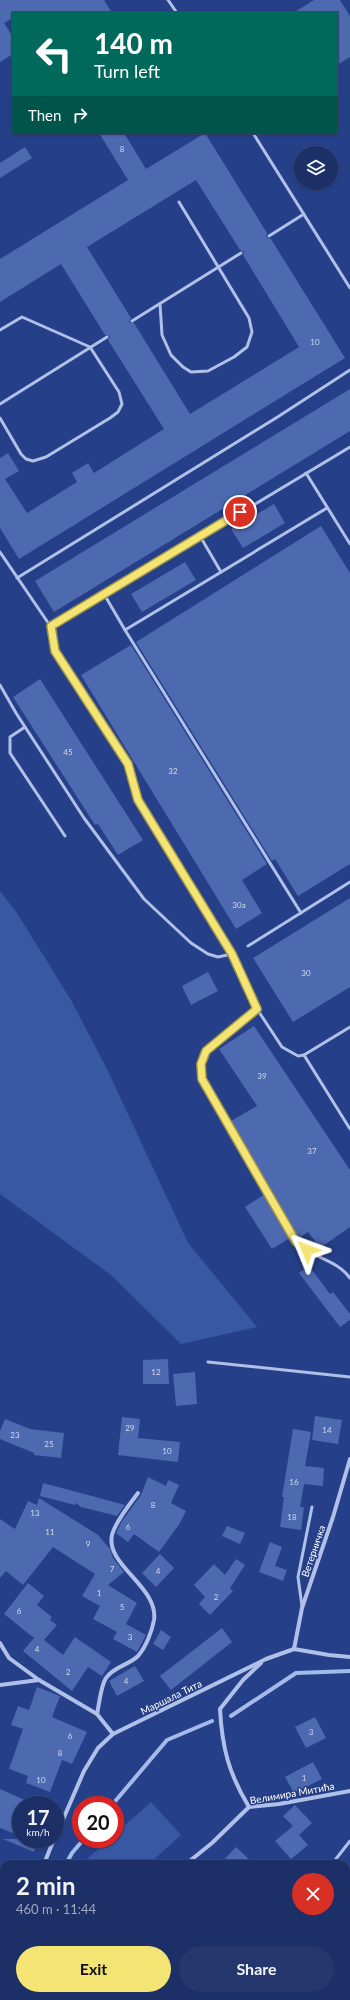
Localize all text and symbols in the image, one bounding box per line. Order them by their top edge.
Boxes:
text: 140 m [94,26,173,60]
icon: left [28,28,80,80]
text: Turn left [94,60,160,82]
icon: right [69,104,91,126]
text: Then [28,106,61,124]
house number: 8 [120,144,125,154]
map controls [294,146,338,190]
button: layers [294,146,338,190]
house number: 10 [310,337,320,347]
pin [223,495,257,529]
icon: arrive [229,501,251,523]
house number: 45 [63,747,73,757]
house number: 32 [168,766,178,776]
house number: 30a [232,900,246,910]
house number: 30 [301,968,311,978]
house number: 39 [257,1071,267,1081]
house number: 37 [307,1146,317,1156]
position arrow [286,1229,328,1271]
house number: 12 [151,1367,161,1377]
house number: 29 [125,1423,135,1433]
house number: 14 [322,1425,332,1435]
house number: 23 [10,1430,20,1440]
house number: 25 [44,1439,54,1449]
house number: 10 [162,1446,172,1456]
house number: 16 [289,1477,299,1487]
house number: 8 [151,1500,156,1510]
house number: 13 [30,1508,40,1518]
house number: 18 [287,1512,297,1522]
house number: 6 [126,1522,131,1532]
street label: Ветерничка [299,1523,327,1578]
house number: 11 [45,1527,55,1537]
house number: 9 [86,1539,91,1549]
house number: 7 [110,1564,115,1574]
house number: 4 [156,1566,161,1576]
house number: 1 [97,1588,102,1598]
house number: 2 [214,1592,219,1602]
house number: 5 [120,1602,125,1612]
house number: 6 [17,1606,22,1616]
house number: 3 [128,1632,133,1642]
house number: 4 [35,1644,40,1654]
house number: 2 [66,1667,71,1677]
house number: 4 [124,1676,129,1686]
street label: Маршала Тита [138,1677,204,1717]
house number: 3 [309,1727,314,1737]
house number: 6 [68,1731,73,1741]
house number: 8 [58,1748,63,1758]
house number: 1 [302,1773,307,1783]
house number: 10 [36,1775,46,1785]
street label: Велимира Митића [249,1780,335,1806]
speed limit sign: 20 [72,1796,124,1848]
text: 17 [26,1805,50,1829]
text: km/h [26,1826,50,1838]
text: 2 min [16,1871,76,1900]
button: close [292,1873,334,1915]
text: 460 m · 11:44 [16,1901,96,1917]
button: Exit [16,1946,171,1992]
button: Share [179,1946,334,1992]

